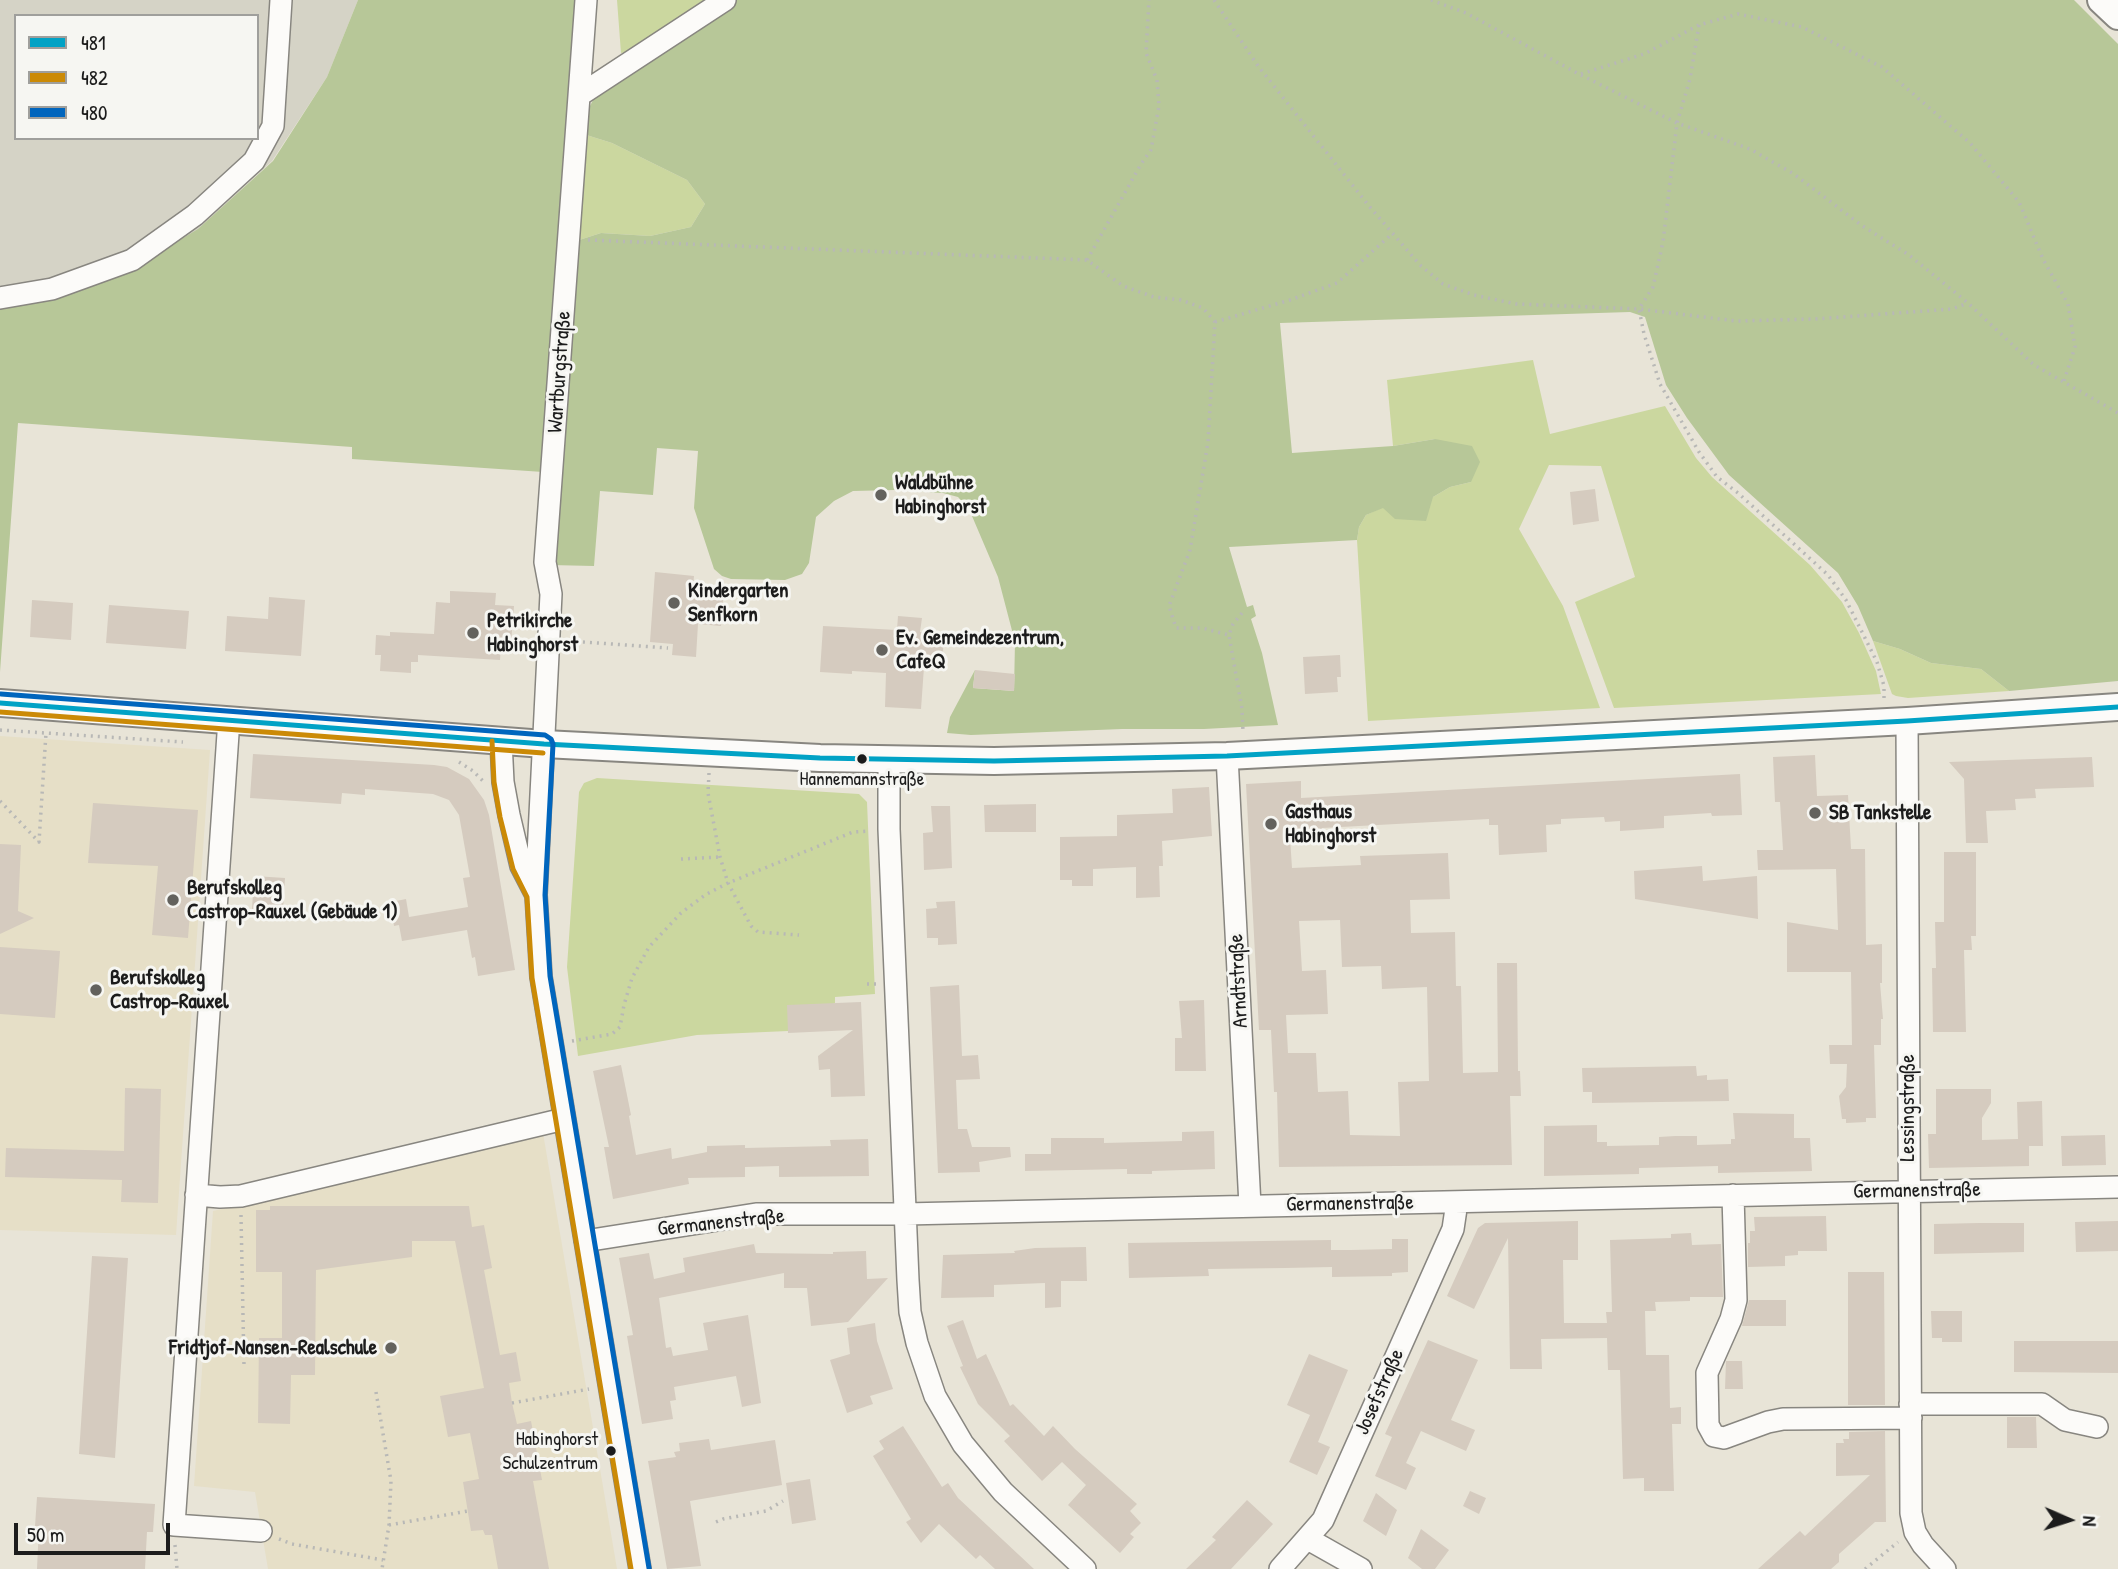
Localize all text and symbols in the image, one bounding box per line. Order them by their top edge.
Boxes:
legend [14,14,259,140]
text: 481 [81,28,106,57]
text: 482 [81,63,108,92]
text: 480 [81,98,107,127]
street label: Wartburgstraße [543,310,577,434]
place label: Waldbühne Habinghorst [895,470,986,520]
marker: Waldbühne Habinghorst [873,487,889,503]
place label: Kindergarten Senfkorn [688,578,789,628]
marker: Kindergarten Senfkorn [666,595,682,611]
place label: Petrikirche Habinghorst [487,608,578,658]
marker: Petrikirche Habinghorst [465,625,481,641]
place label: Ev. Gemeindezentrum, CafeQ [896,625,1064,675]
marker: Ev. Gemeindezentrum, CafeQ [874,642,890,658]
marker: Hannemannstraße [855,752,869,766]
place label: Hannemannstraße [800,769,924,791]
place label: Gasthaus Habinghorst [1285,799,1376,849]
place label: SB Tankstelle [1829,800,1931,826]
marker: SB Tankstelle [1807,805,1823,821]
marker: Gasthaus Habinghorst [1263,816,1279,832]
place label: Berufskolleg Castrop-Rauxel (Gebäude 1) [187,875,398,925]
marker: Berufskolleg Castrop-Rauxel (Gebäude 1) [165,892,181,908]
street label: Arndtstraße [1224,933,1254,1029]
place label: Berufskolleg Castrop-Rauxel [110,965,229,1015]
marker: Berufskolleg Castrop-Rauxel [88,982,104,998]
street label: Lessingstraße [1895,1055,1921,1161]
street label: Germanenstraße [1853,1177,1981,1205]
street label: Germanenstraße [1286,1190,1414,1218]
street label: Germanenstraße [656,1204,786,1242]
place label: Fridtjof-Nansen-Realschule [169,1335,377,1361]
marker: Fridtjof-Nansen-Realschule [383,1340,399,1356]
street label: Josefstraße [1350,1345,1410,1439]
place label: Habinghorst Schulzentrum [503,1429,598,1473]
marker: Habinghorst Schulzentrum [604,1444,618,1458]
north arrow [2034,1485,2104,1555]
scale bar [18,1510,173,1554]
text: N [2077,1515,2103,1527]
text: 50 m [27,1520,64,1549]

